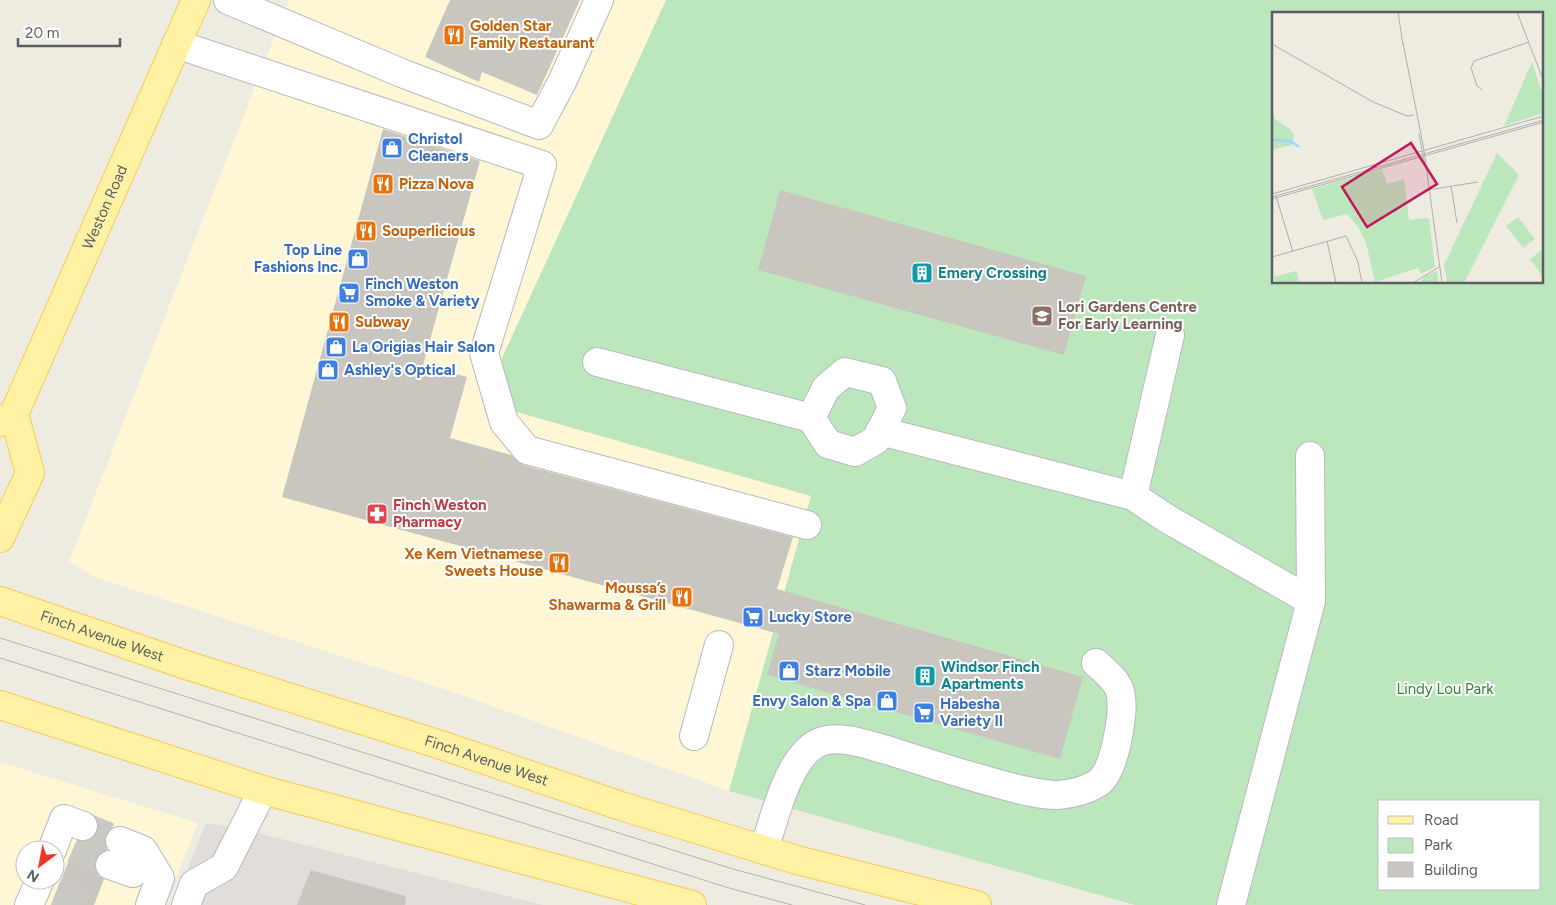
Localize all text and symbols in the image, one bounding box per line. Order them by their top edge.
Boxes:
inset map [1272,12,1544,284]
scale bar [18,15,120,47]
place label: Golden Star Family Restaurant [470,17,595,52]
restaurant icon: Golden Star Family Restaurant [442,23,466,47]
text: 20 m [25,24,59,42]
place label: Christol Cleaners [408,130,468,165]
shop icon: Christol Cleaners [380,136,404,160]
street label: Weston Road [79,162,131,252]
restaurant icon: Pizza Nova [371,172,395,196]
place label: Pizza Nova [399,175,474,193]
restaurant icon: Souperlicious [354,219,378,243]
place label: Souperlicious [382,222,475,240]
place label: Top Line Fashions Inc. [254,241,343,276]
shop icon: Top Line Fashions Inc. [346,247,370,271]
building icon: Emery Crossing [910,261,934,285]
place label: Emery Crossing [938,264,1047,282]
place label: Finch Weston Smoke & Variety [365,275,480,310]
supermarket icon: Finch Weston Smoke & Variety [337,281,361,305]
place label: Lori Gardens Centre For Early Learning [1058,298,1198,333]
school or university icon: Lori Gardens Centre For Early Learning [1030,304,1054,328]
restaurant icon: Subway [327,310,351,334]
place label: Subway [355,313,410,331]
shop icon: La Origias Hair Salon [324,335,348,359]
place label: La Origias Hair Salon [352,338,495,356]
shop icon: Ashley's Optical [316,358,340,382]
place label: Ashley's Optical [344,361,455,379]
place label: Finch Weston Pharmacy [393,496,487,531]
pharmacy icon: Finch Weston Pharmacy [365,502,389,526]
place label: Xe Kem Vietnamese Sweets House [405,545,544,580]
restaurant icon: Xe Kem Vietnamese Sweets House [547,551,571,575]
place label: Moussa’s Shawarma & Grill [549,579,666,614]
restaurant icon: Moussa’s Shawarma & Grill [670,585,694,609]
supermarket icon: Lucky Store [741,605,765,629]
street label: Finch Avenue West [38,607,167,666]
place label: Lucky Store [769,608,852,626]
place label: Windsor Finch Apartments [941,658,1040,693]
shop icon: Starz Mobile [777,659,801,683]
place label: Starz Mobile [805,662,892,680]
building icon: Windsor Finch Apartments [913,664,937,688]
park label: Lindy Lou Park [1396,680,1494,698]
shop icon: Envy Salon & Spa [875,689,899,713]
place label: Envy Salon & Spa [752,692,871,710]
place label: Habesha Variety II [940,695,1003,730]
supermarket icon: Habesha Variety II [912,701,936,725]
street label: Finch Avenue West [422,731,551,790]
legend [1378,800,1541,890]
text: Road [1424,811,1459,829]
text: Park [1424,836,1453,854]
north arrow [15,840,65,890]
text: Building [1424,861,1478,879]
text: N [24,866,42,886]

